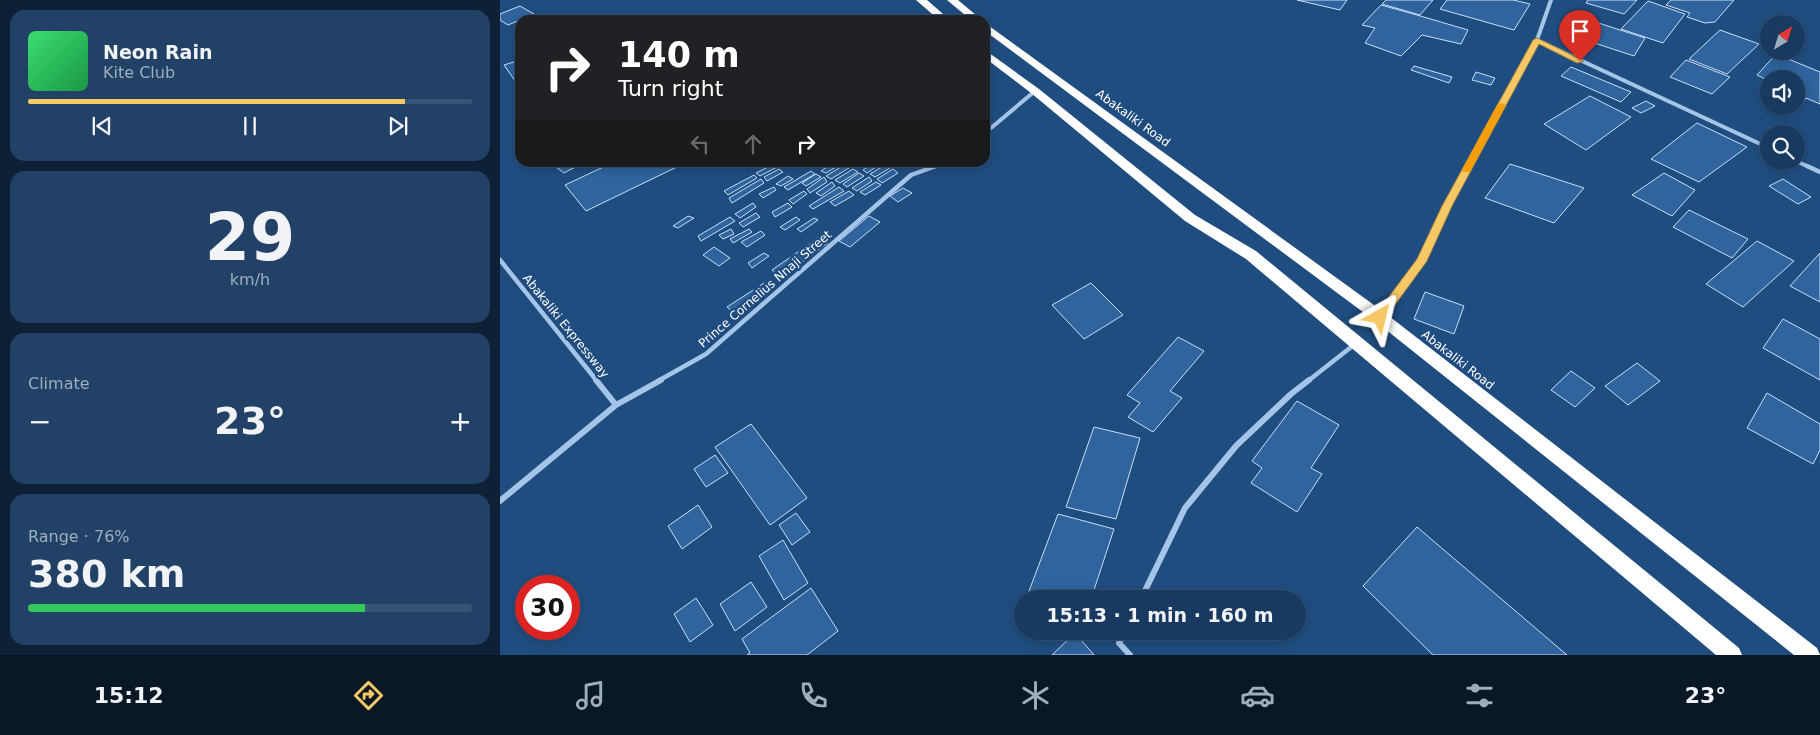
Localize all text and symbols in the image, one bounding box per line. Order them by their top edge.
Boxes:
pin [1559,10,1601,61]
north arrow [1760,15,1805,60]
map controls [1760,15,1805,170]
icon: arrive [1566,17,1594,45]
icon: right [535,35,600,100]
text: 140 m [618,35,740,75]
text: Neon Rain [103,41,212,63]
text: Kite Club [103,63,175,82]
button: sound [1760,70,1805,115]
text: Turn right [618,76,723,101]
street label: Abakaliki Road [1093,86,1173,150]
icon: previous [88,112,116,140]
icon: pause [236,112,264,140]
icon: next [384,112,412,140]
button: search [1760,125,1805,170]
icon: left [686,130,714,158]
icon: ahead [739,130,767,158]
icon: right [792,130,820,158]
text: 29 [205,200,295,275]
street label: Prince Cornelius Nnaji Street [696,227,834,350]
text: km/h [230,270,270,289]
street label: Abakaliki Expressway [520,271,612,381]
position arrow [1353,290,1405,342]
street label: Abakaliki Road [1419,327,1497,393]
text: Climate [28,374,90,393]
text: 23° [214,399,286,443]
text: − [28,405,51,438]
text: + [449,405,472,438]
text: Range · 76% [28,527,130,546]
text: 380 km [28,552,185,596]
speed limit sign: 30 [515,575,580,640]
text: 15:13 · 1 min · 160 m [1046,604,1274,626]
icon: directions [351,678,386,713]
icon: music [573,678,608,713]
icon: phone [796,678,831,713]
icon: climate [1018,678,1053,713]
icon: car [1240,678,1275,713]
icon: filters [1462,678,1497,713]
text: 15:12 [94,683,164,708]
text: 23° [1685,683,1726,708]

